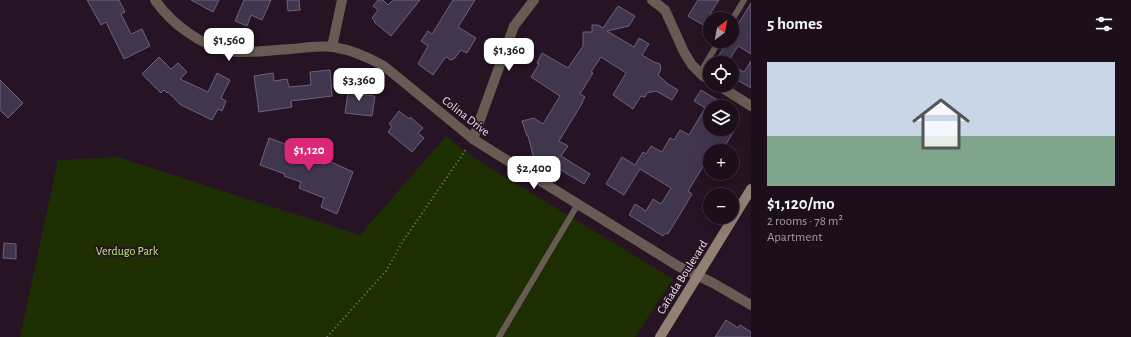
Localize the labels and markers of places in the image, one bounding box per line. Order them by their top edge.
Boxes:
pin: $1,560 [196,28,262,62]
pin: $1,360 [476,38,542,72]
pin: $3,360 [326,68,392,102]
pin: $1,120 [276,138,342,172]
pin: $2,400 [501,156,567,190]

